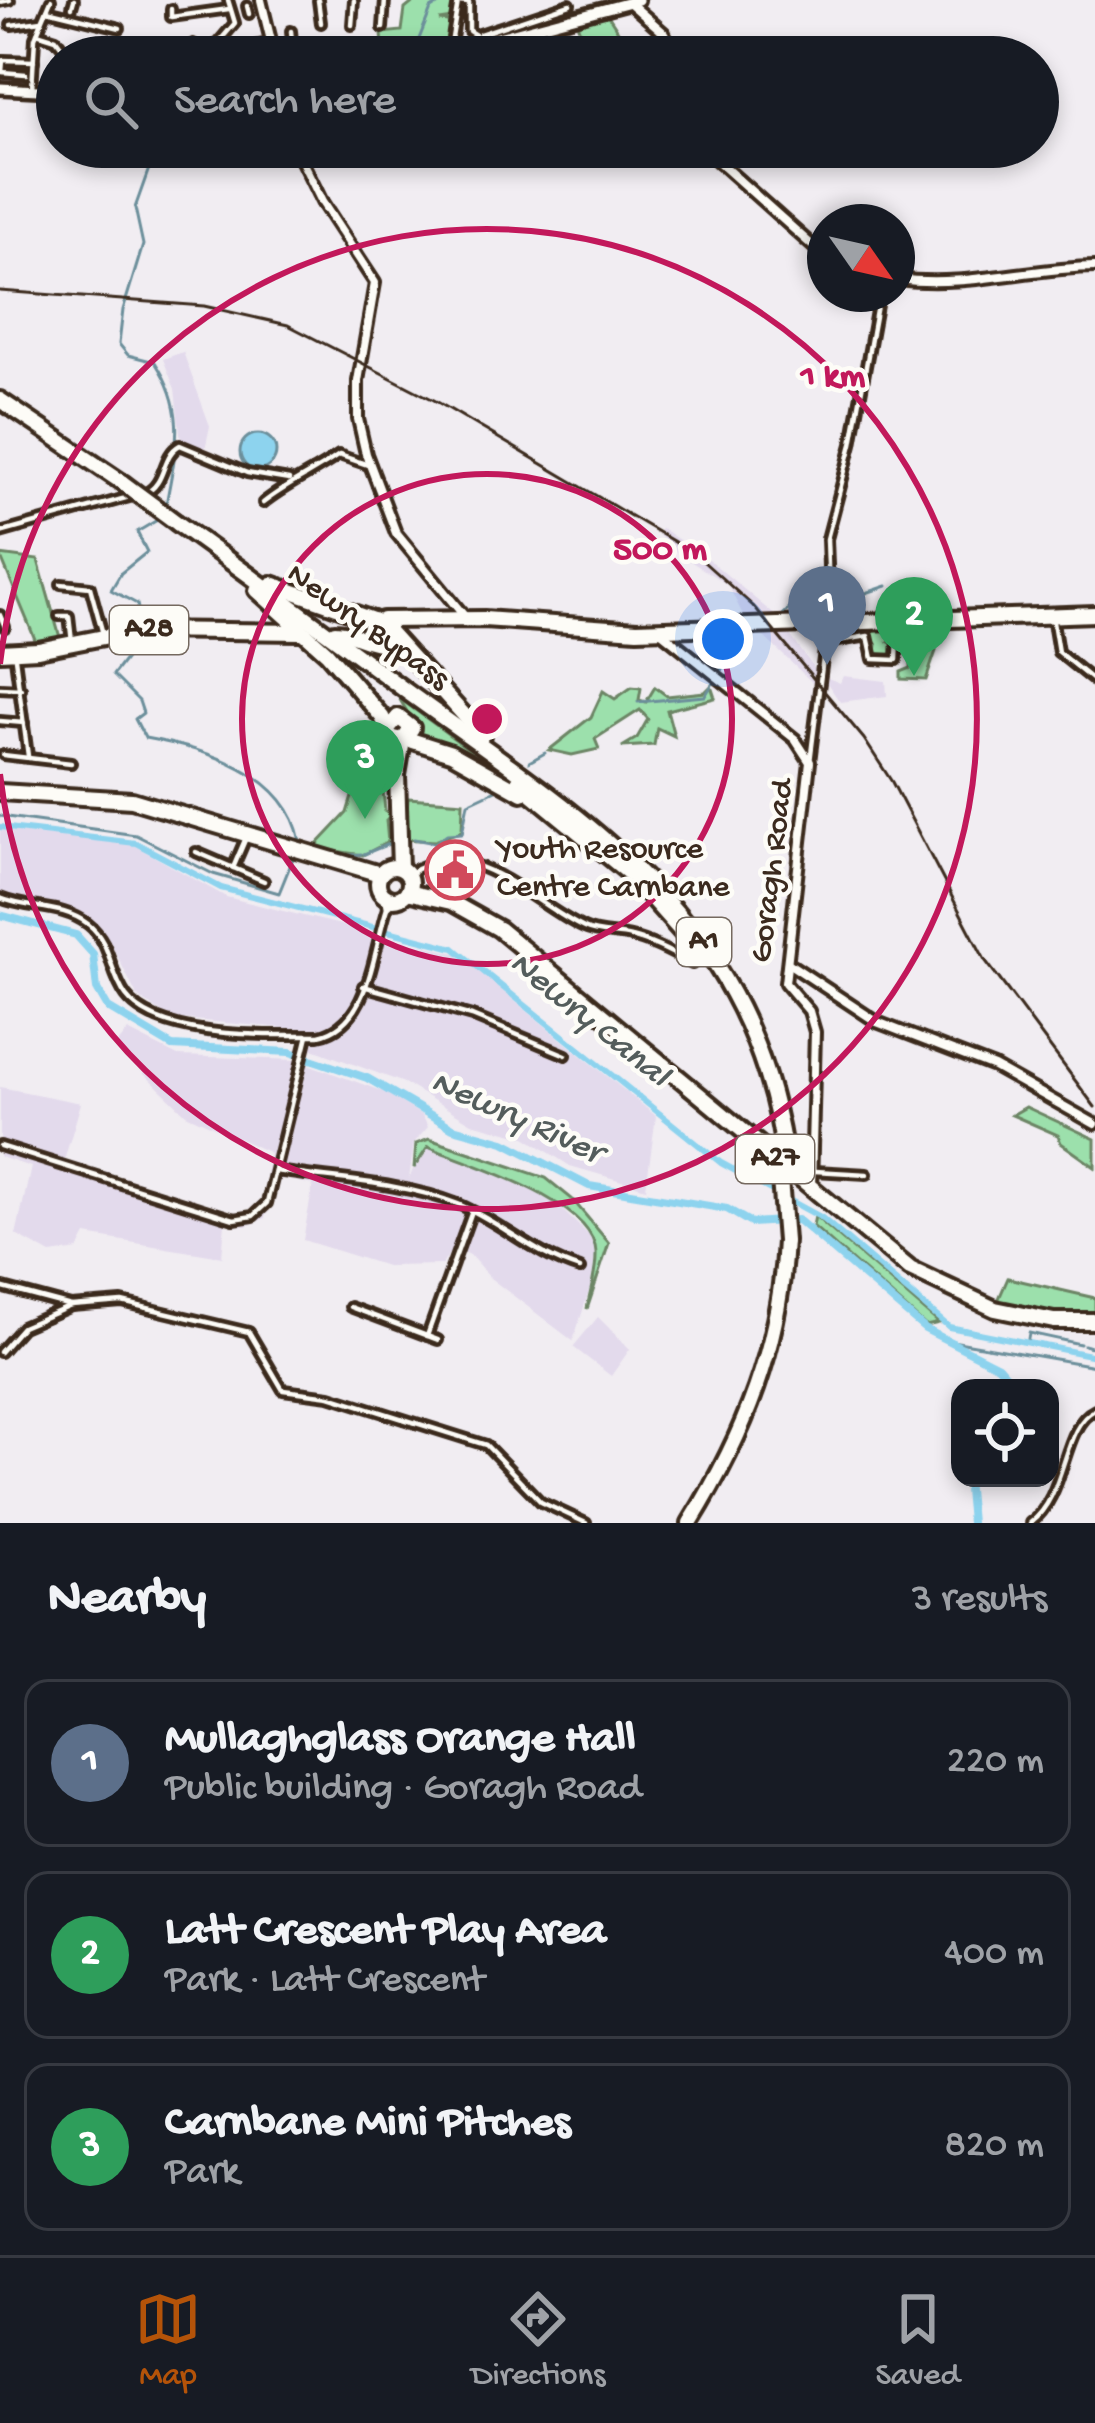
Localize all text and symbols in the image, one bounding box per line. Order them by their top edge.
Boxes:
search box [36,36,1059,168]
icon: search [78,69,144,135]
text: Search here [174,76,396,129]
north arrow [807,204,915,312]
text: 1 km [799,357,866,400]
text: 500 m [613,530,707,573]
street label: Newry Bypass [278,556,456,700]
pin: 1 [788,566,866,665]
pin: 2 [875,577,953,676]
road number: A28 [110,606,188,654]
your location [693,609,753,669]
centre of rings [466,698,508,740]
pin: 3 [326,720,404,819]
street label: Goragh Road [744,775,804,965]
place label: Youth Resource Centre Carnbane [494,832,731,908]
public building icon: Youth Resource Centre Carnbane [424,839,486,901]
road number: A1 [677,918,731,966]
water label: Newry Canal [499,943,678,1100]
water label: Newry River [424,1062,615,1179]
road number: A27 [736,1135,814,1183]
map controls [951,1379,1059,1487]
button: locate [951,1379,1059,1487]
text: Nearby [48,1571,206,1631]
text: 3 results [912,1578,1047,1624]
text: Mullaghglass Orange Hall [165,1714,636,1767]
text: 1 [82,1740,98,1786]
text: 220 m [947,1740,1044,1786]
text: Public building · Goragh Road [165,1767,641,1813]
text: Latt Crescent Play Area [165,1906,606,1959]
text: 2 [80,1932,100,1978]
text: 400 m [944,1932,1044,1978]
text: Park · Latt Crescent [165,1959,484,2005]
text: Carnbane Mini Pitches [165,2098,571,2151]
text: 3 [80,2124,100,2170]
text: 820 m [944,2124,1044,2170]
text: Park [165,2151,239,2197]
tab: Map [135,2286,201,2396]
tab: Directions [471,2286,605,2396]
tab: Saved [875,2286,960,2396]

